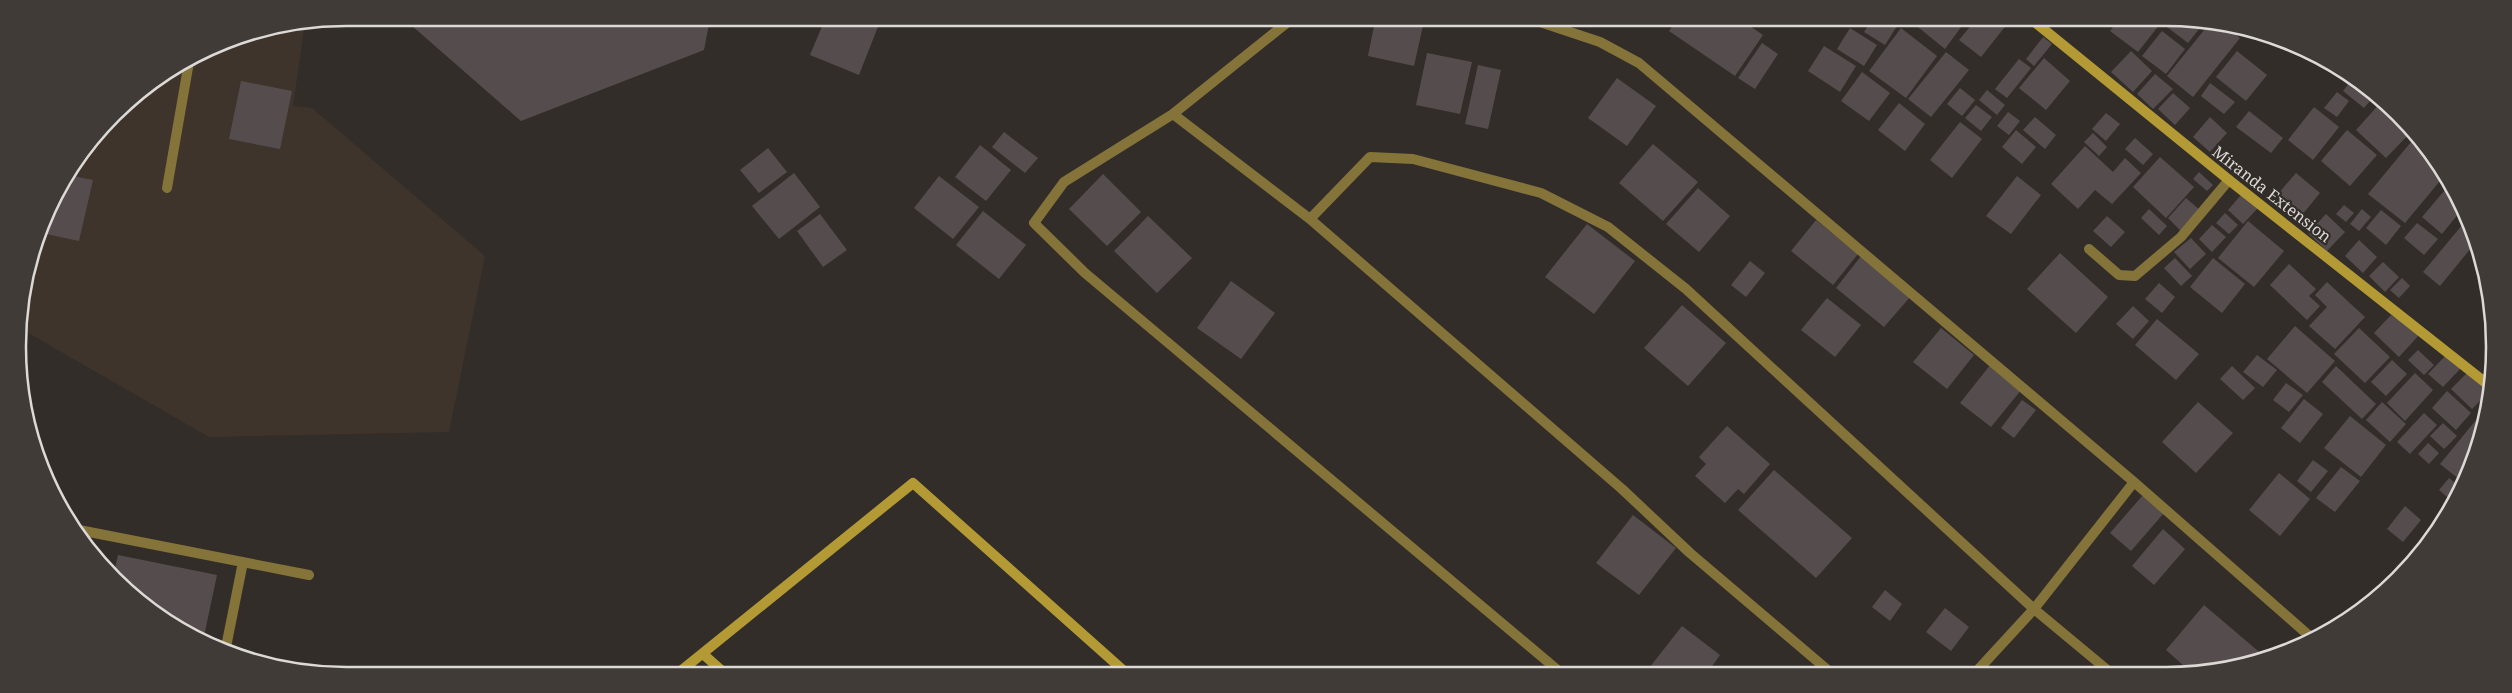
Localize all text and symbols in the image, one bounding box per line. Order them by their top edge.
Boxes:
street label: Miranda Extension [2208,141,2336,247]

